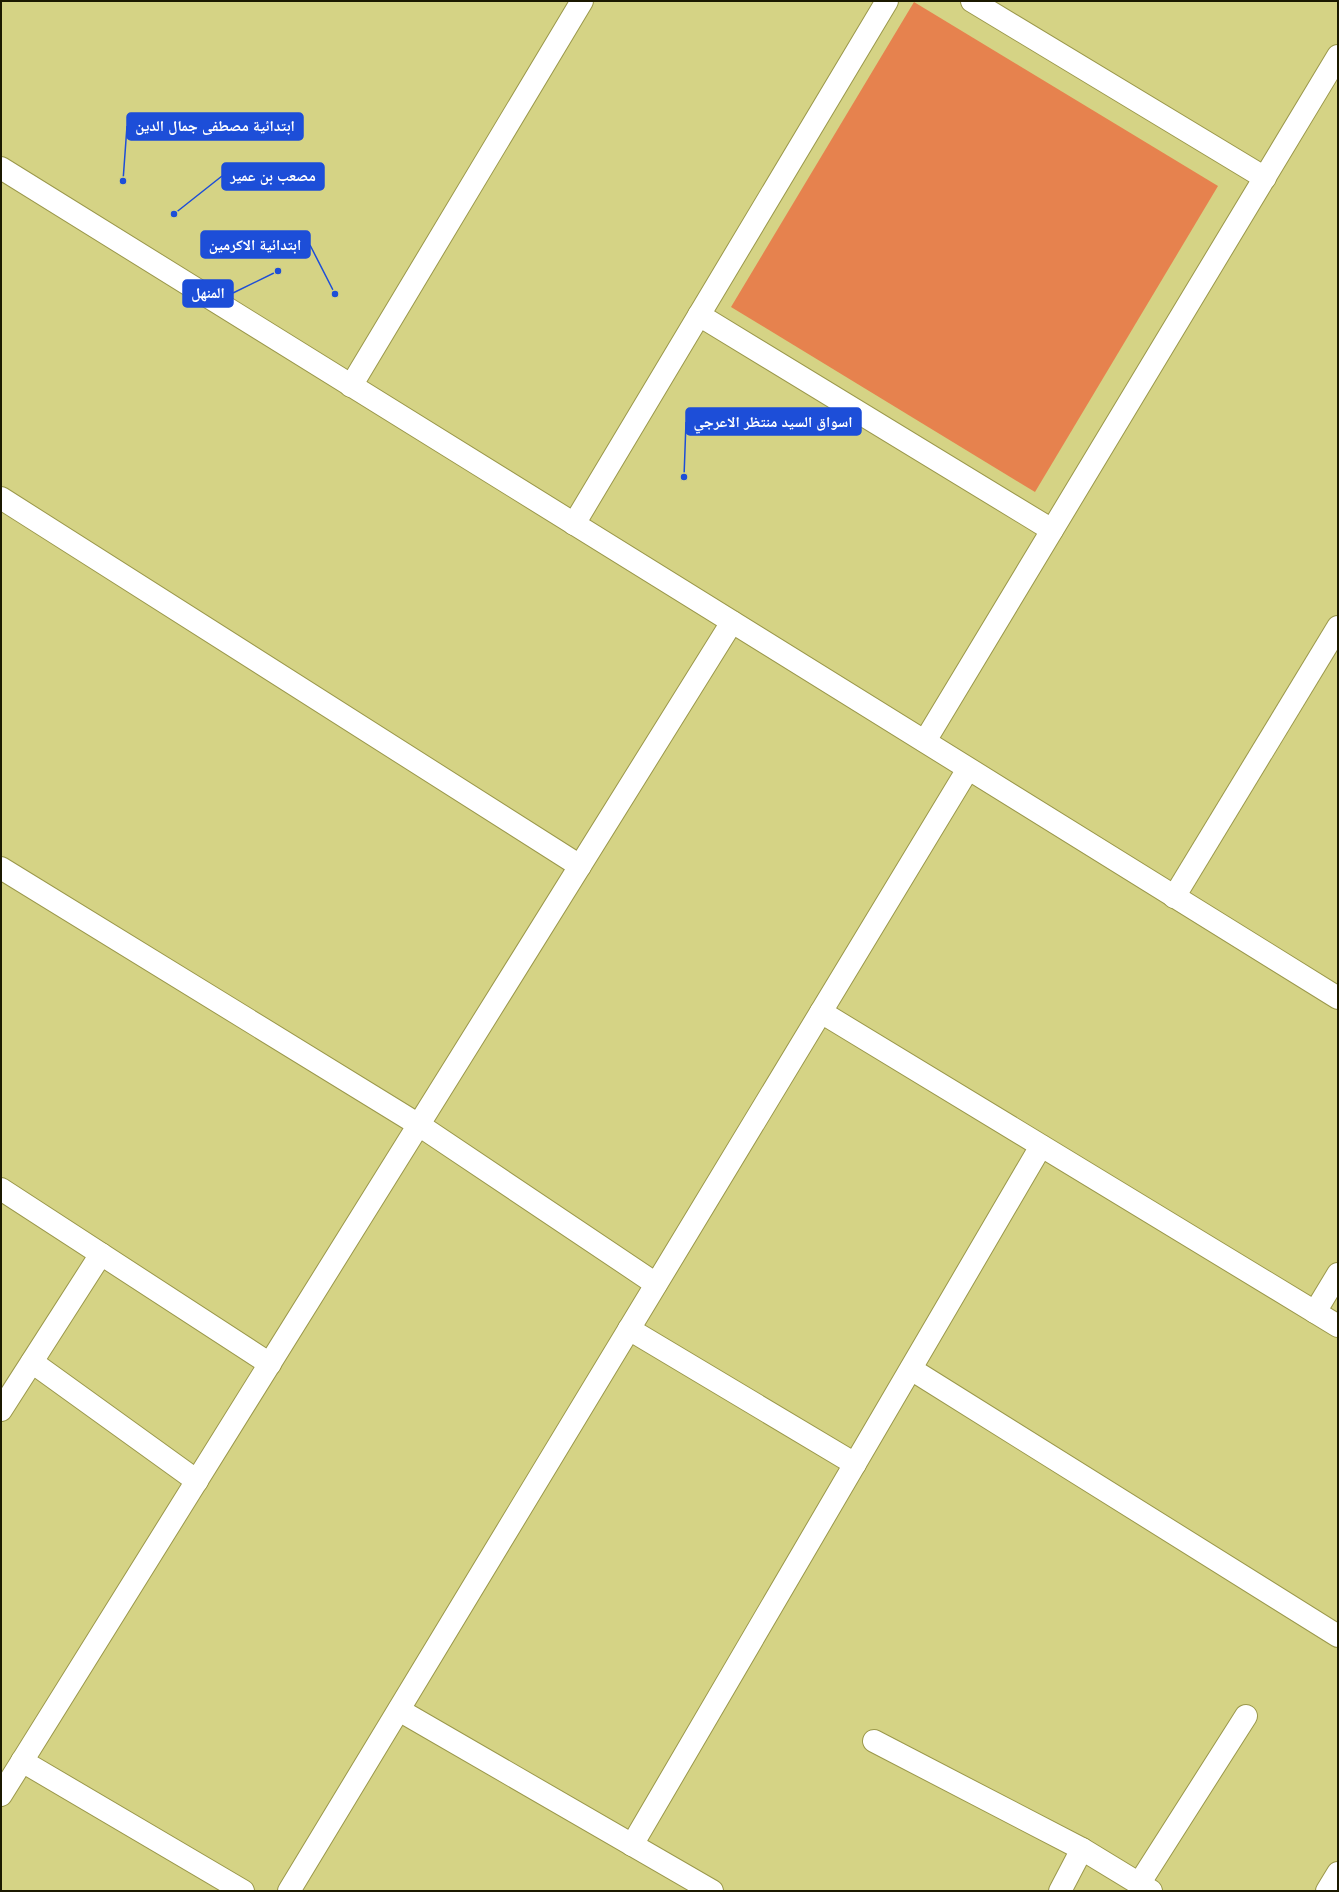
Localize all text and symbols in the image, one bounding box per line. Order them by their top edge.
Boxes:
callout: ابتدائية مصطفى جمال الدين [127,113,303,140]
text: ابتدائية مصطفى جمال الدين [135,117,295,135]
callout: مصعب بن عمير [222,163,324,190]
text: مصعب بن عمير [229,167,316,185]
callout: ابتدائية الاكرمين [201,231,310,258]
text: ابتدائية الاكرمين [209,236,301,254]
callout: المنهل [183,280,233,307]
text: المنهل [191,284,225,302]
callout: اسواق السيد منتظر الاعرجي [686,408,861,435]
text: اسواق السيد منتظر الاعرجي [694,413,852,434]

